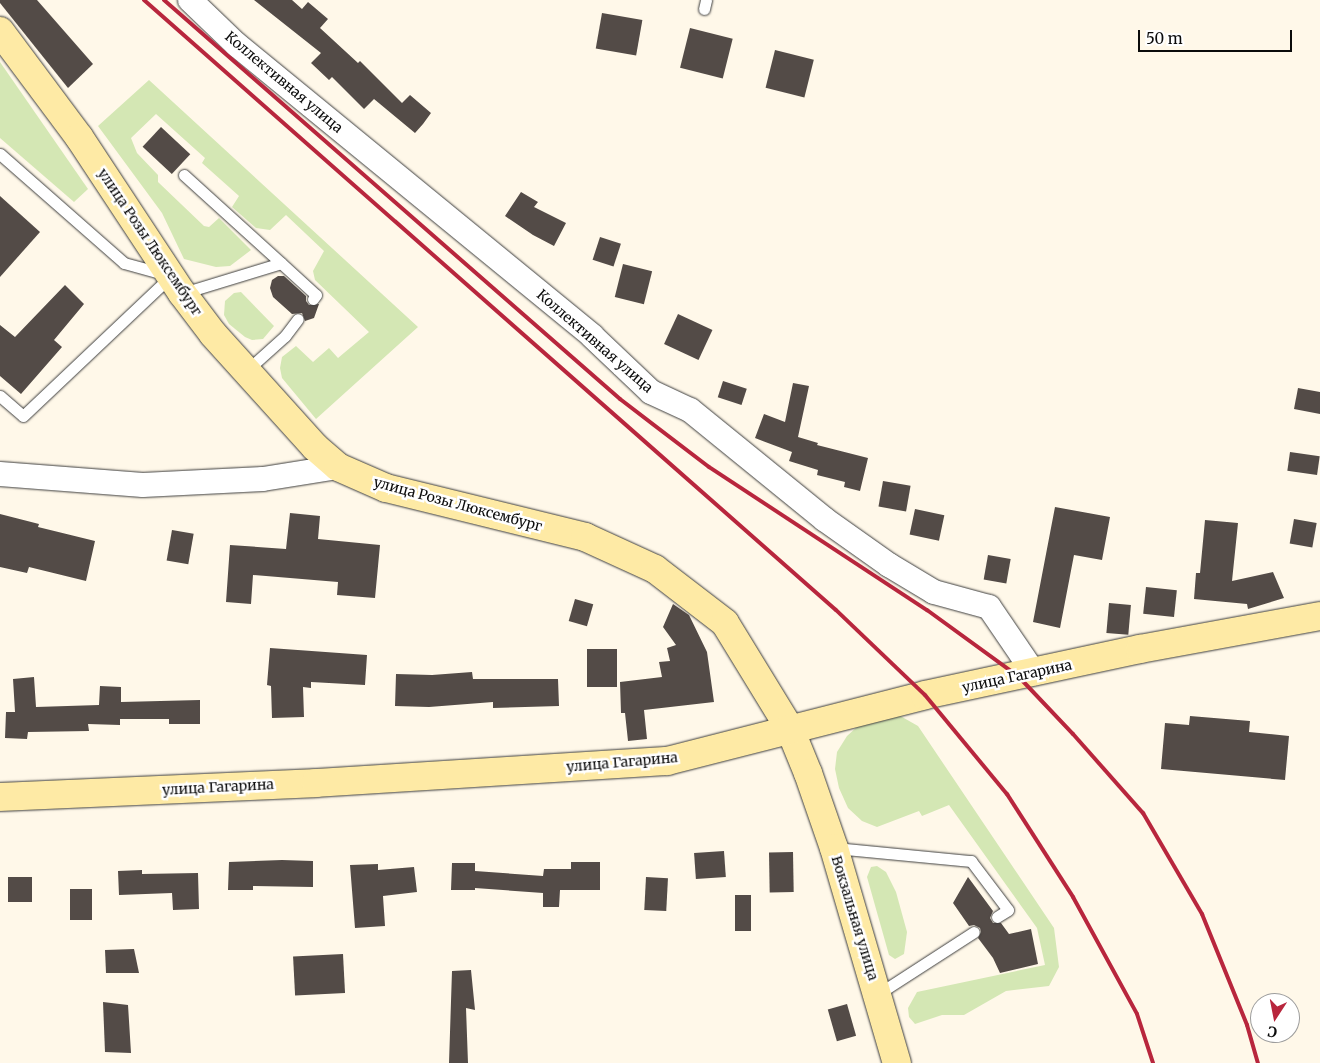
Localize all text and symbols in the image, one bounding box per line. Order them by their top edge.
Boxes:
scale bar [1140,20,1294,52]
street label: Коллективная улица [222,28,346,136]
text: 50 m [1146,29,1183,48]
street label: улица Розы Люксембург [94,165,206,319]
street label: Коллективная улица [533,286,657,396]
street label: улица Розы Люксембург [372,473,544,535]
street label: улица Гагарина [961,656,1073,696]
street label: улица Гагарина [566,749,678,775]
street label: улица Гагарина [162,776,274,798]
street label: Вокзальная улица [828,854,882,982]
north arrow [1250,993,1300,1043]
text: С [1266,1022,1279,1041]

